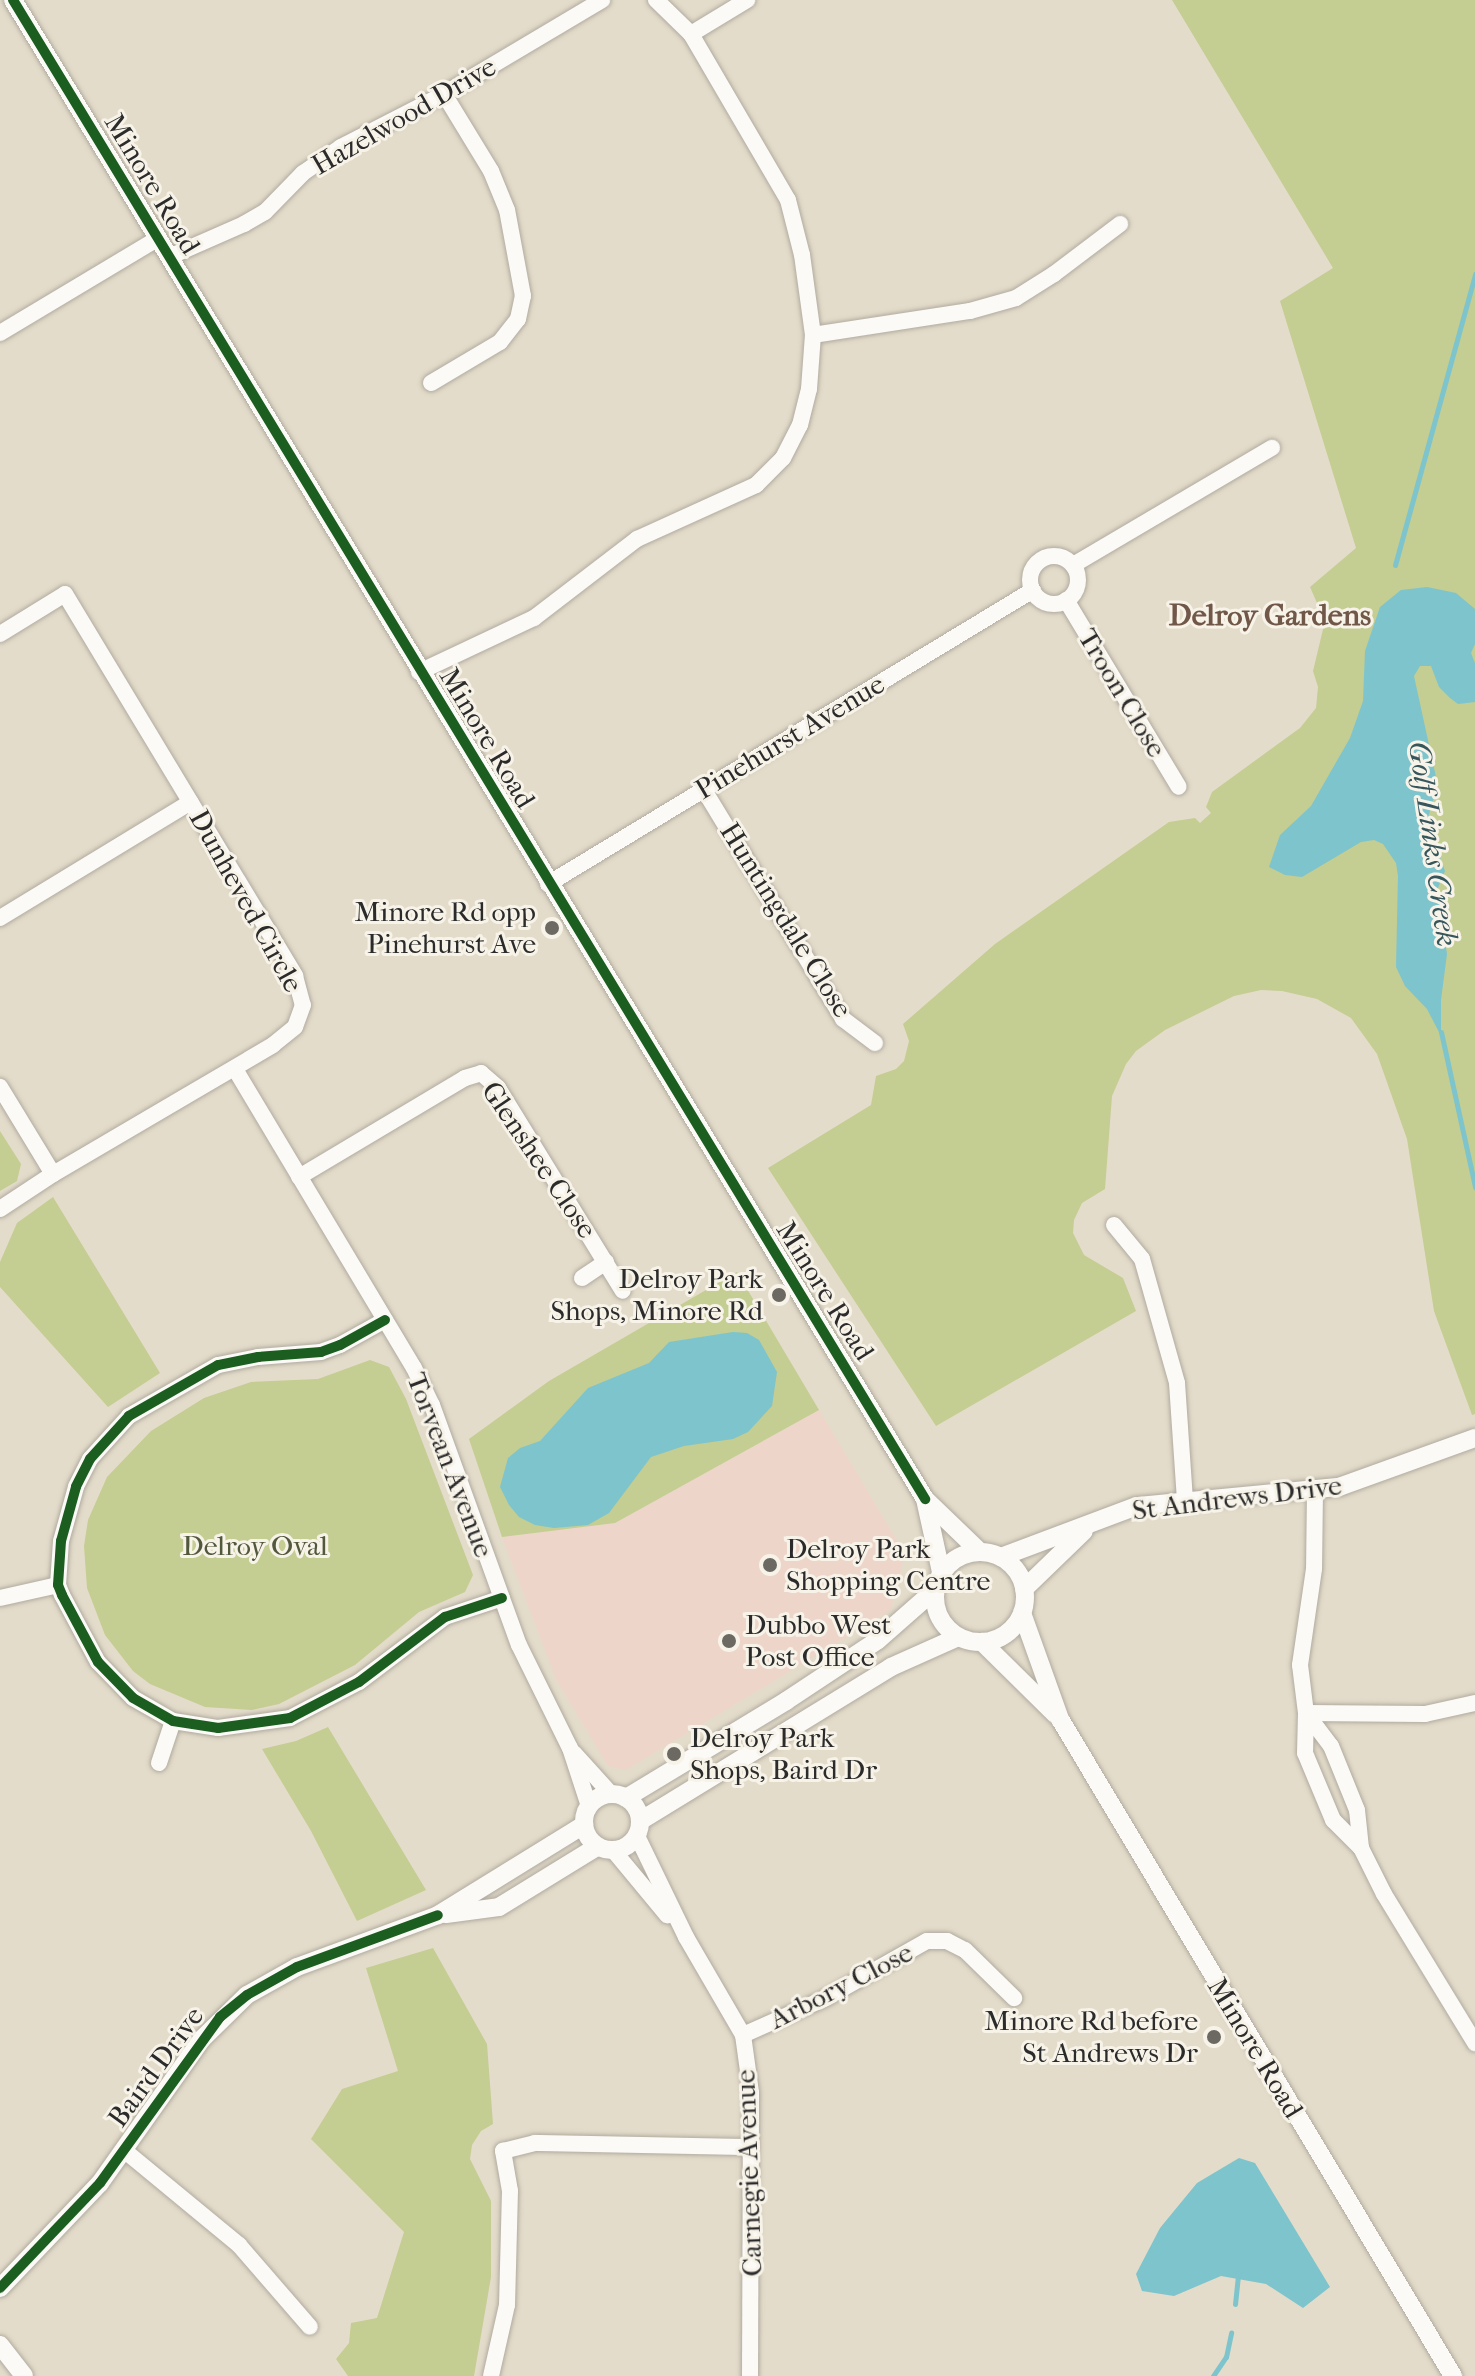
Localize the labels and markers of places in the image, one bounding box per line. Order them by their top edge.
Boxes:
place label: Minore Rd opp Pinehurst Ave [354,895,536,961]
marker: Minore Rd opp Pinehurst Ave [543,919,561,937]
place label: Delroy Park Shops, Minore Rd [550,1262,763,1328]
marker: Delroy Park Shops, Minore Rd [770,1286,788,1304]
place label: Delroy Park Shopping Centre [786,1532,990,1598]
marker: Delroy Park Shopping Centre [761,1556,779,1574]
place label: Dubbo West Post Office [745,1608,891,1674]
marker: Dubbo West Post Office [720,1632,738,1650]
place label: Delroy Park Shops, Baird Dr [690,1721,877,1787]
marker: Delroy Park Shops, Baird Dr [665,1745,683,1763]
place label: Minore Rd before St Andrews Dr [984,2004,1198,2070]
marker: Minore Rd before St Andrews Dr [1205,2028,1223,2046]

